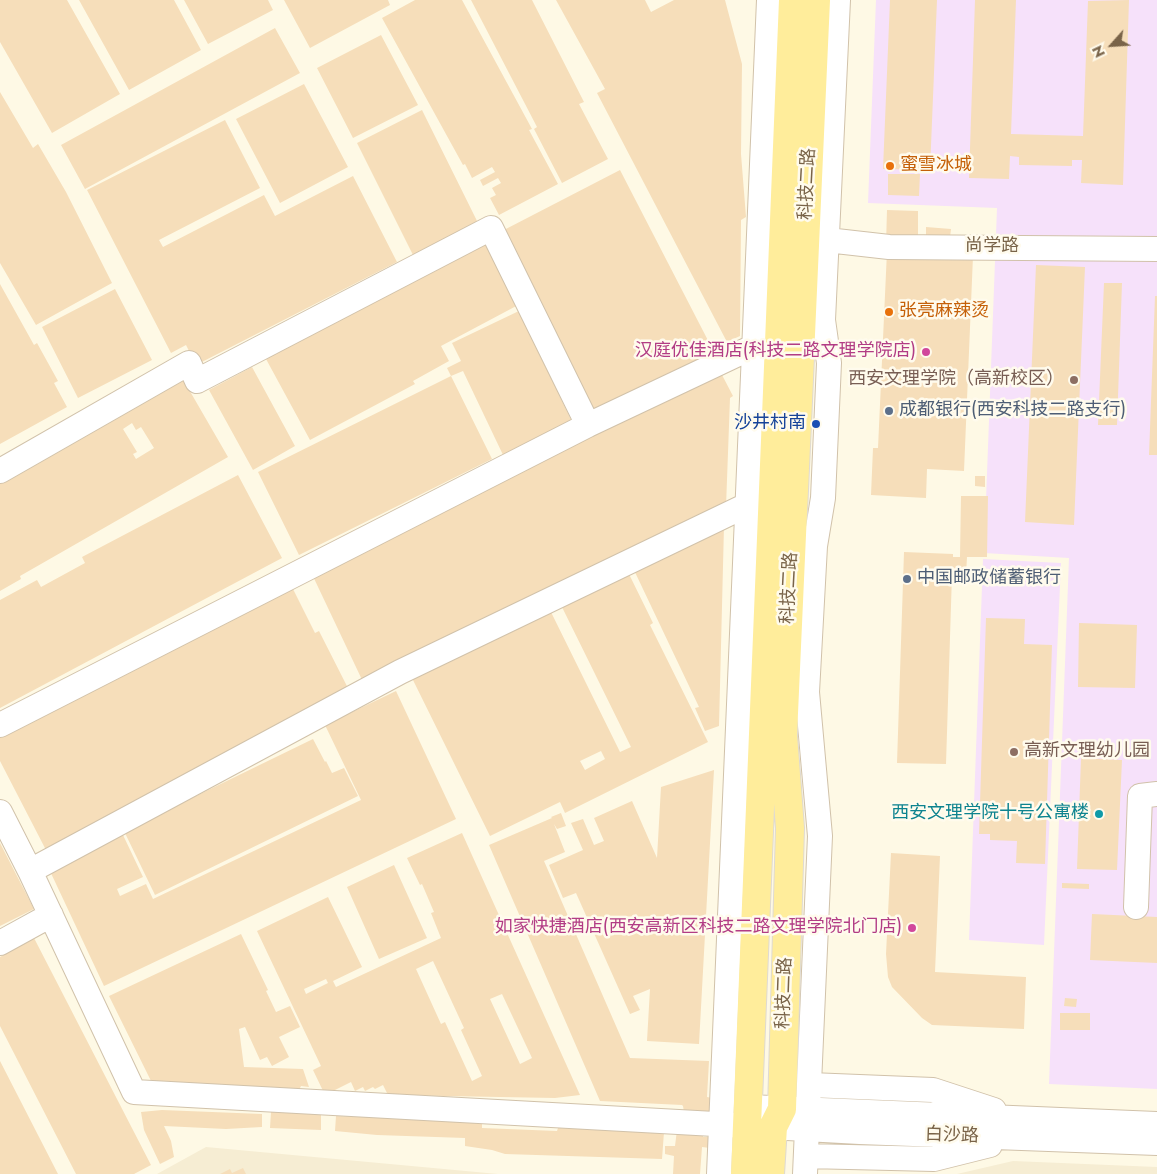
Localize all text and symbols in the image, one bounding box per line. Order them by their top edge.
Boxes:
north arrow [1087,20,1137,70]
text: N [1087,42,1110,61]
street label: 科技二路 [795,147,821,221]
place label: 蜜雪冰城 [900,155,972,177]
marker: 蜜雪冰城 [884,160,896,172]
street label: 尚学路 [965,236,1019,258]
place label: 张亮麻辣烫 [899,301,989,323]
marker: 张亮麻辣烫 [883,306,895,318]
place label: 汉庭优佳酒店(科技二路文理学院店) [635,341,916,363]
marker: 汉庭优佳酒店(科技二路文理学院店) [920,346,932,358]
place label: 西安文理学院（高新校区） [848,369,1064,391]
marker: 西安文理学院（高新校区） [1068,374,1080,386]
place label: 成都银行(西安科技二路支行) [899,400,1126,422]
marker: 成都银行(西安科技二路支行) [883,405,895,417]
place label: 沙井村南 [734,413,806,435]
marker: 沙井村南 [810,418,822,430]
street label: 科技二路 [777,551,803,625]
place label: 中国邮政储蓄银行 [917,568,1061,590]
marker: 中国邮政储蓄银行 [901,573,913,585]
place label: 高新文理幼儿园 [1024,741,1150,763]
marker: 高新文理幼儿园 [1008,746,1020,758]
place label: 西安文理学院十号公寓楼 [891,803,1089,825]
marker: 西安文理学院十号公寓楼 [1093,808,1105,820]
place label: 如家快捷酒店(西安高新区科技二路文理学院北门店) [495,917,902,939]
marker: 如家快捷酒店(西安高新区科技二路文理学院北门店) [906,922,918,934]
street label: 科技二路 [773,957,797,1029]
street label: 白沙路 [925,1124,979,1148]

